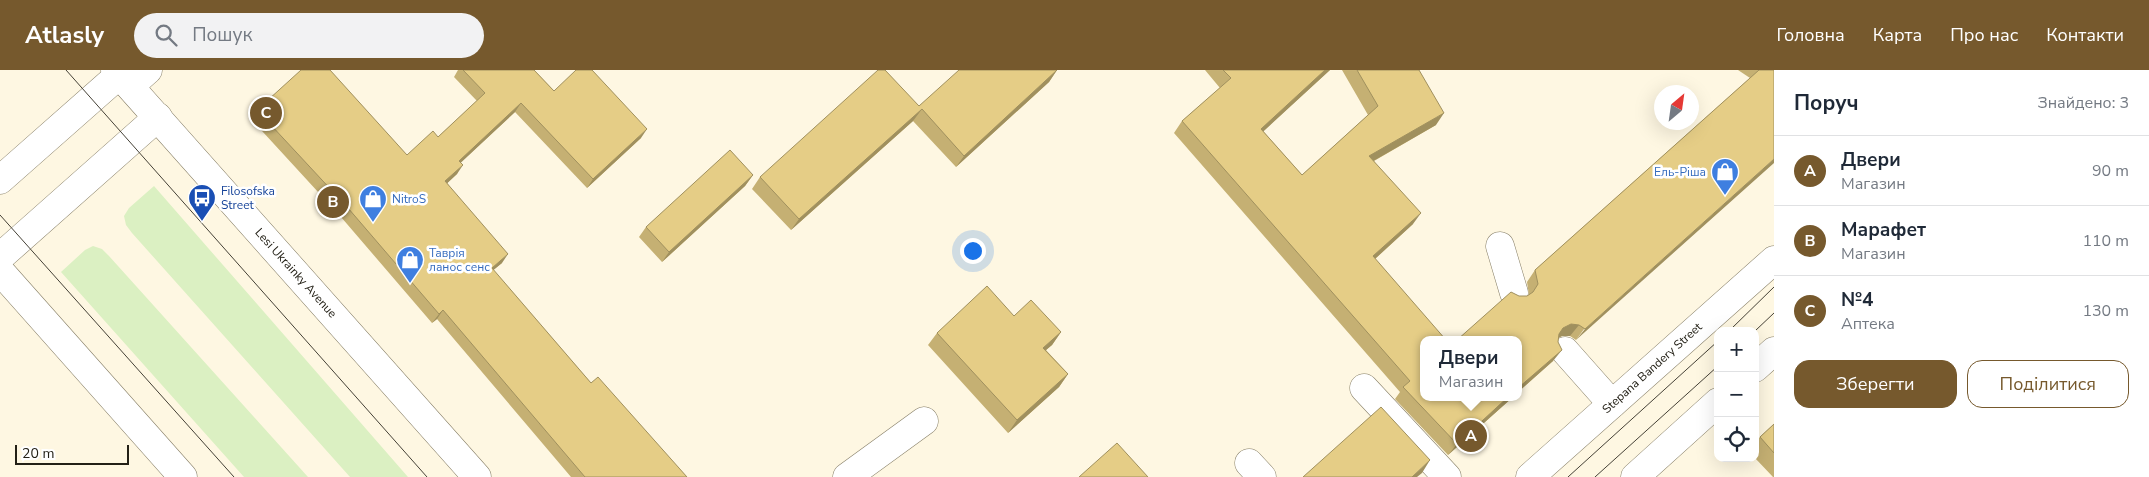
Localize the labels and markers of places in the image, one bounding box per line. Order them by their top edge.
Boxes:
pin: C [250,94,282,132]
shop icon: Ель-Ріша [1710,157,1740,196]
place label: Ель-Ріша [1654,164,1706,180]
bus stop icon: Filosofska Street [187,183,217,222]
place label: Filosofska Street [221,183,275,213]
pin: B [317,183,349,221]
shop icon: NitroS [358,184,388,223]
place label: NitroS [392,191,426,207]
shop icon: Таврія ланос сенс [395,245,425,284]
place label: Таврія ланос сенс [429,245,490,275]
pin: A [1455,417,1487,455]

